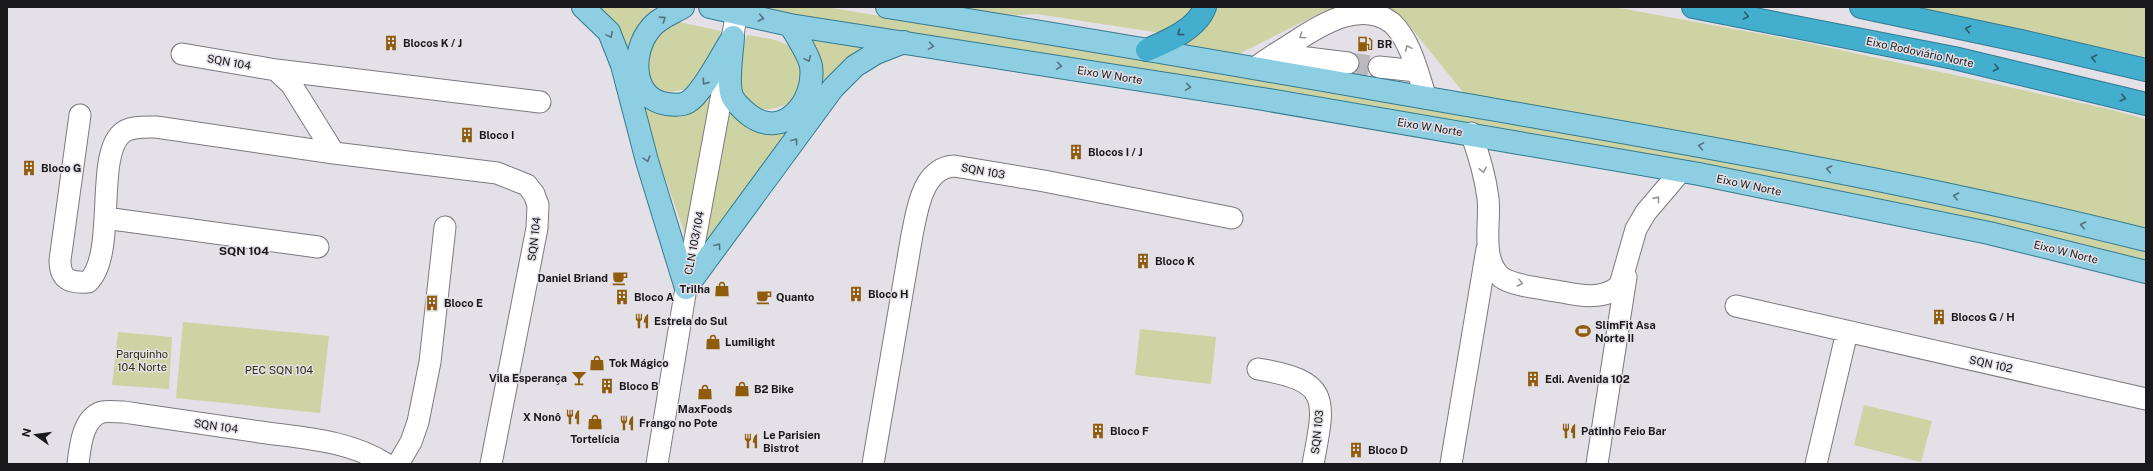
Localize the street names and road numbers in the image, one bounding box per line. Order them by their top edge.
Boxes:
street label: Eixo Rodoviário Norte [1865,35,1975,69]
street label: SQN 104 [206,52,252,72]
street label: Eixo W Norte [1076,64,1144,86]
street label: Eixo W Norte [1396,116,1464,138]
street label: SQN 103 [960,161,1006,181]
street label: Eixo W Norte [1715,172,1783,198]
street label: CLN 103/104 [682,210,706,276]
street label: SQN 104 [525,216,543,262]
street label: Eixo W Norte [2032,238,2100,266]
street label: SQN 102 [1968,354,2014,375]
street label: SQN 103 [1309,409,1325,455]
street label: SQN 104 [193,417,239,435]

